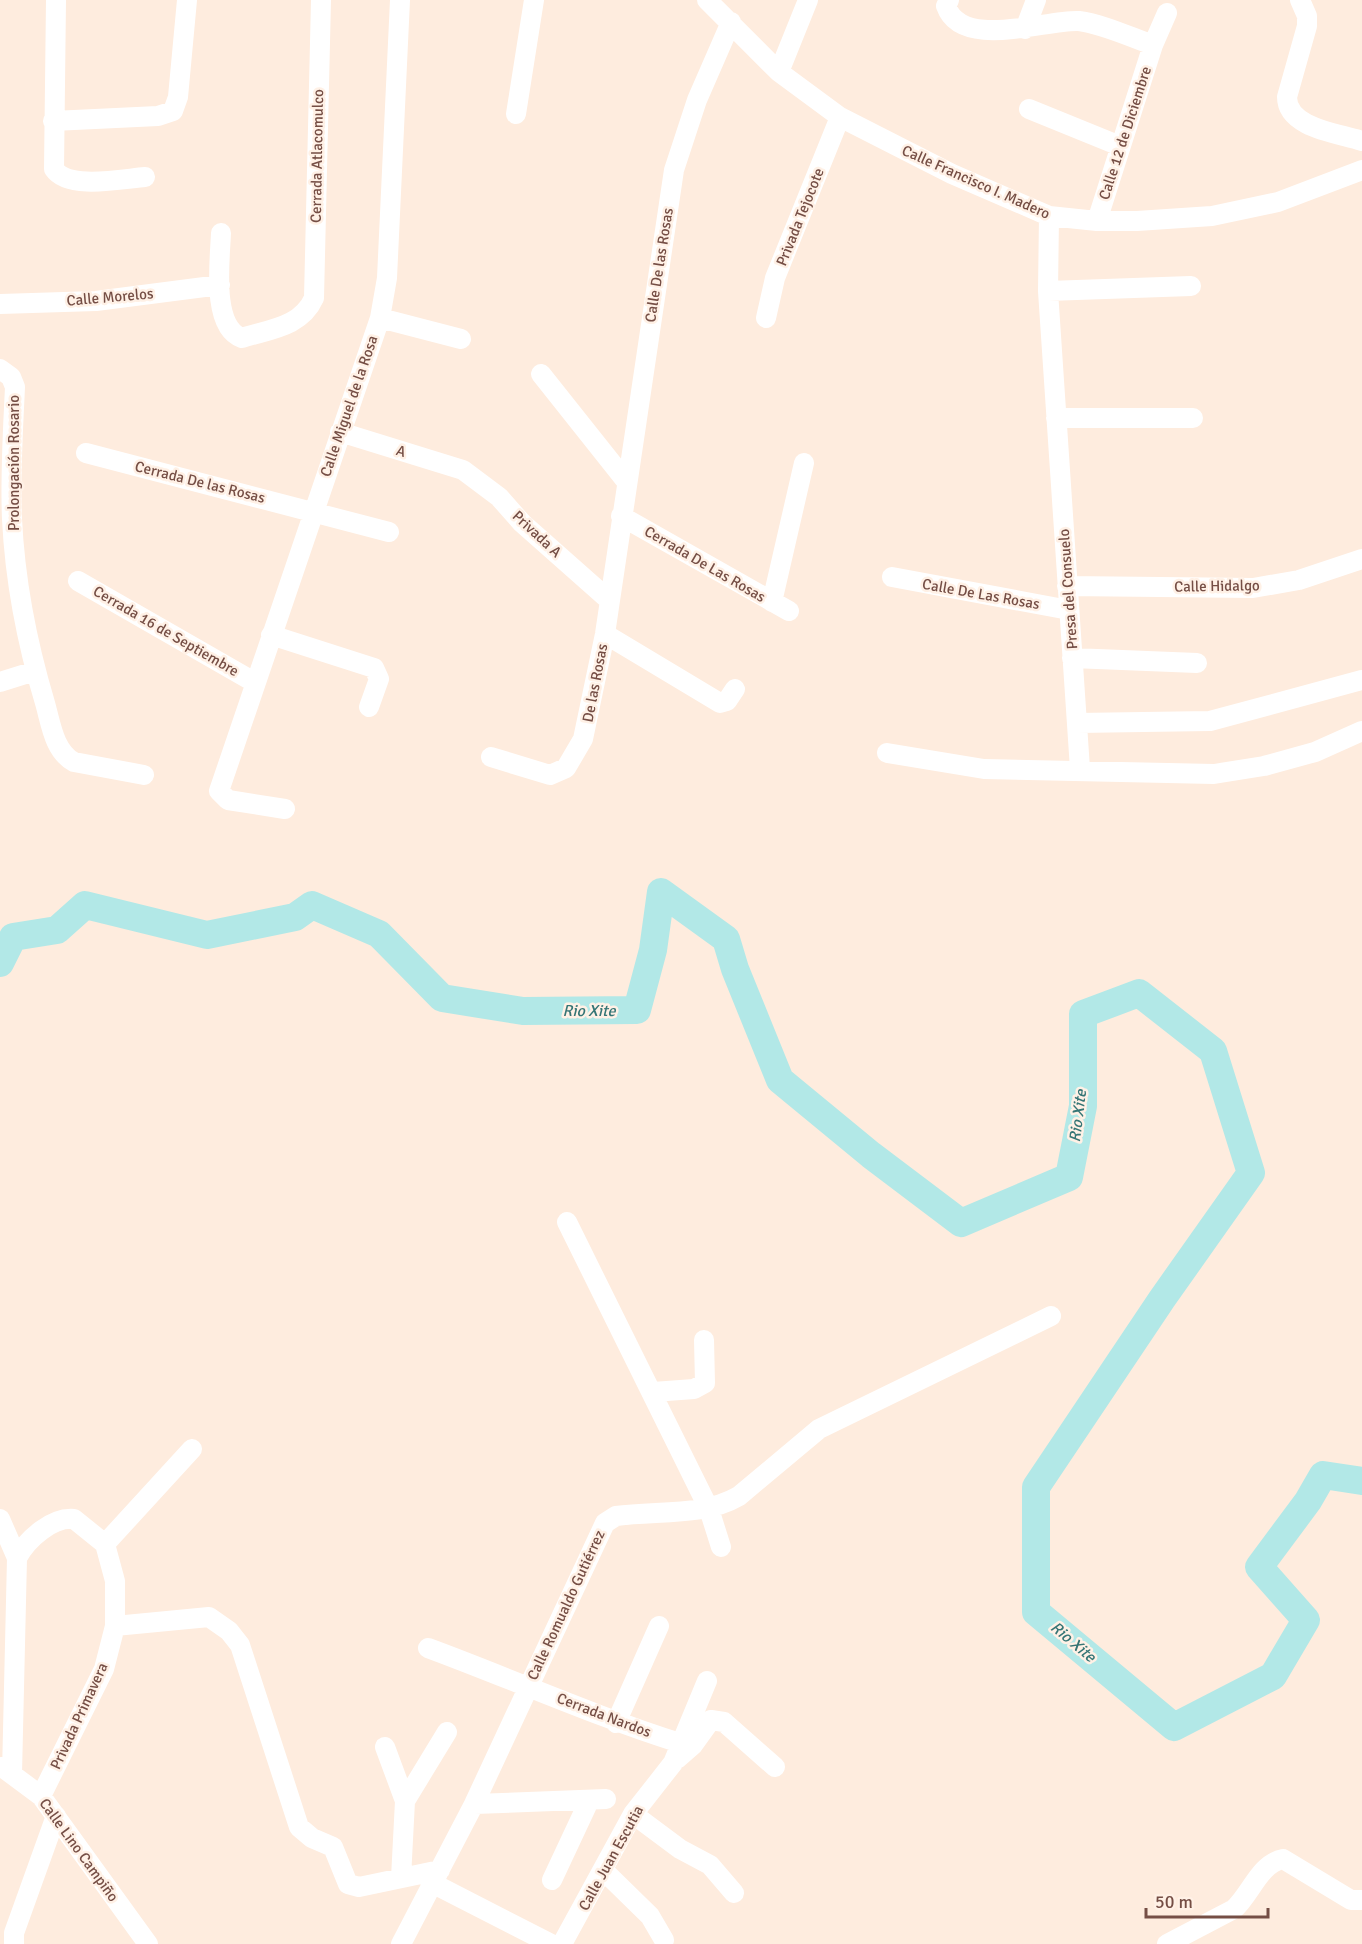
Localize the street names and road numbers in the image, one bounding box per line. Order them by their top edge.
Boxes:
street label: Calle 12 de Diciembre [1095,64,1155,202]
street label: Cerrada Atlacomulco [307,89,327,223]
street label: Calle Francisco I. Madero [899,141,1053,223]
street label: Privada Tejocote [772,165,828,269]
street label: Calle De las Rosas [641,206,677,324]
street label: Calle Morelos [66,284,155,310]
street label: Calle Miguel de la Rosa [316,333,382,479]
street label: Prolongación Rosario [5,395,23,531]
street label: A [394,441,408,461]
street label: Cerrada De las Rosas [133,457,267,507]
street label: Privada A [509,507,565,561]
street label: Cerrada De Las Rosas [641,522,769,606]
street label: Presa del Consuelo [1055,528,1081,650]
street label: Calle De Las Rosas [921,575,1042,613]
street label: Calle Hidalgo [1174,576,1260,596]
street label: Cerrada 16 de Septiembre [90,582,242,680]
street label: De las Rosas [579,642,612,724]
street label: Calle Romualdo Gutiérrez [523,1527,609,1683]
street label: Privada Primavera [46,1660,112,1772]
street label: Cerrada Nardos [554,1689,654,1741]
street label: Calle Lino Campiño [35,1795,123,1905]
street label: Calle Juan Escutia [575,1802,647,1914]

